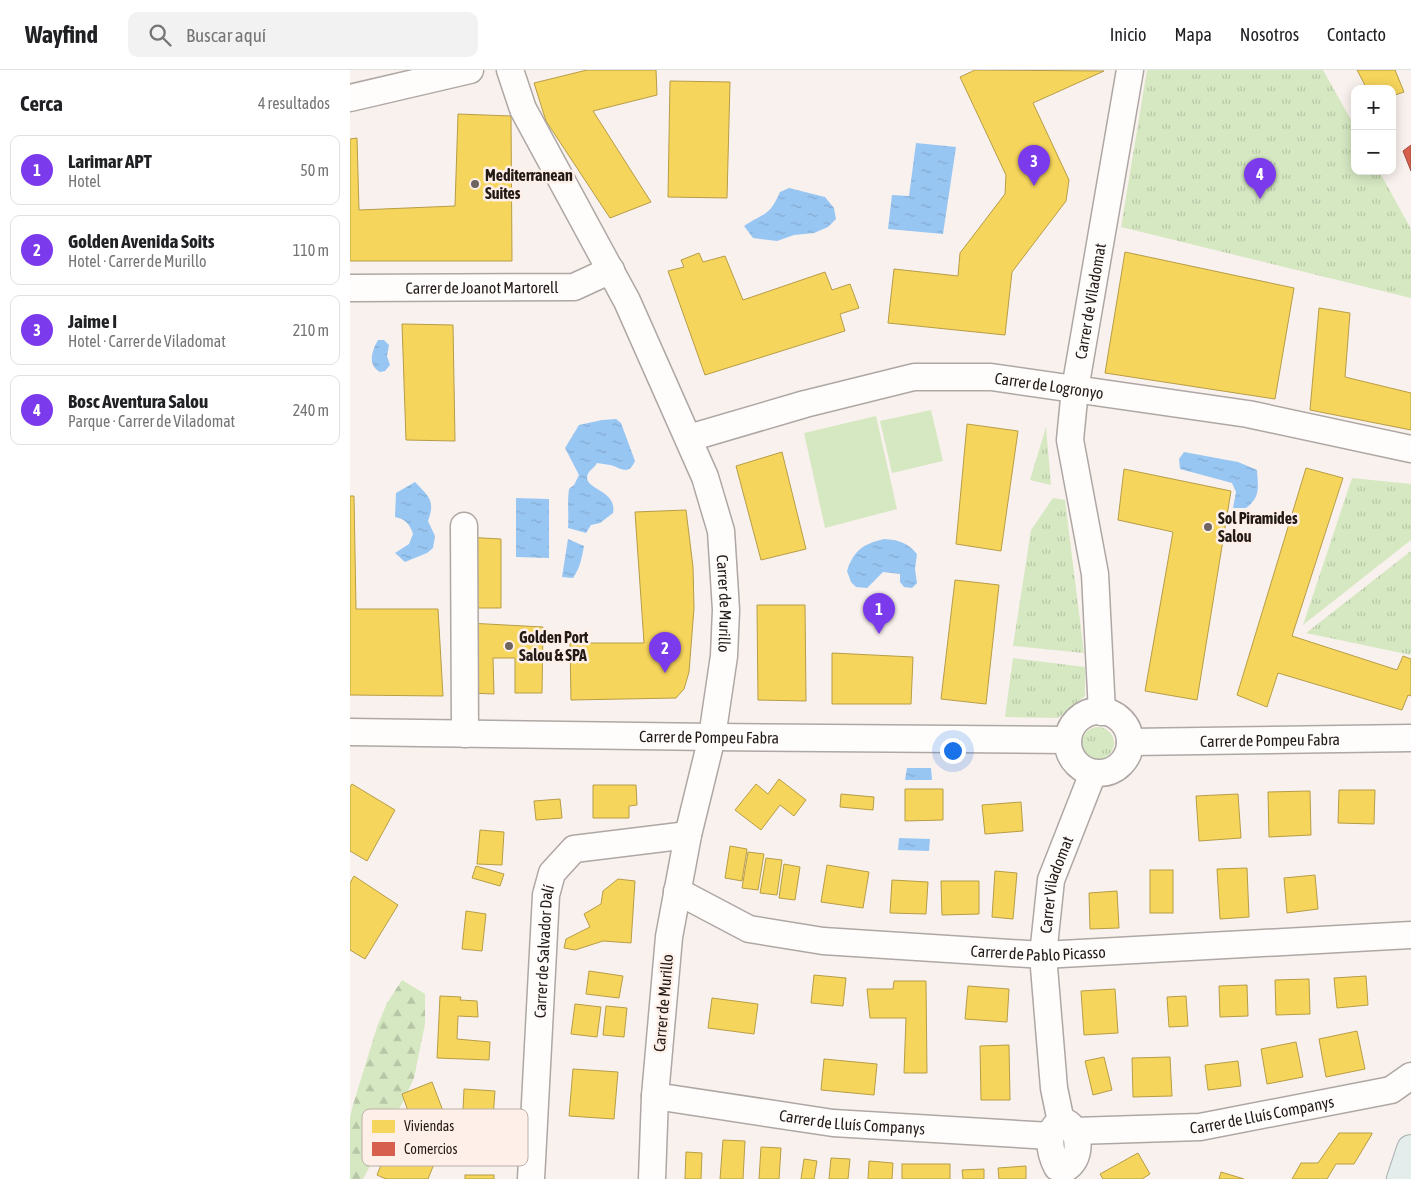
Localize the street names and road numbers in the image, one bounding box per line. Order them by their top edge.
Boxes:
street label: Carrer de Viladomat [1071,241,1109,360]
street label: Carrer de Joanot Martorell [406,278,559,297]
street label: Carrer de Logronyo [993,369,1105,402]
street label: Carrer de Murillo [714,554,735,653]
street label: Carrer de Pompeu Fabra [639,727,779,747]
street label: Carrer de Pompeu Fabra [1200,730,1340,750]
street label: Carrer Viladomat [1036,833,1077,934]
street label: Carrer de Salvador Dalí [531,882,558,1019]
street label: Carrer de Pablo Picasso [970,941,1106,964]
street label: Carrer de Murillo [650,953,676,1053]
street label: Carrer de Lluís Companys [1189,1092,1336,1136]
street label: Carrer de Lluís Companys [778,1106,926,1138]

